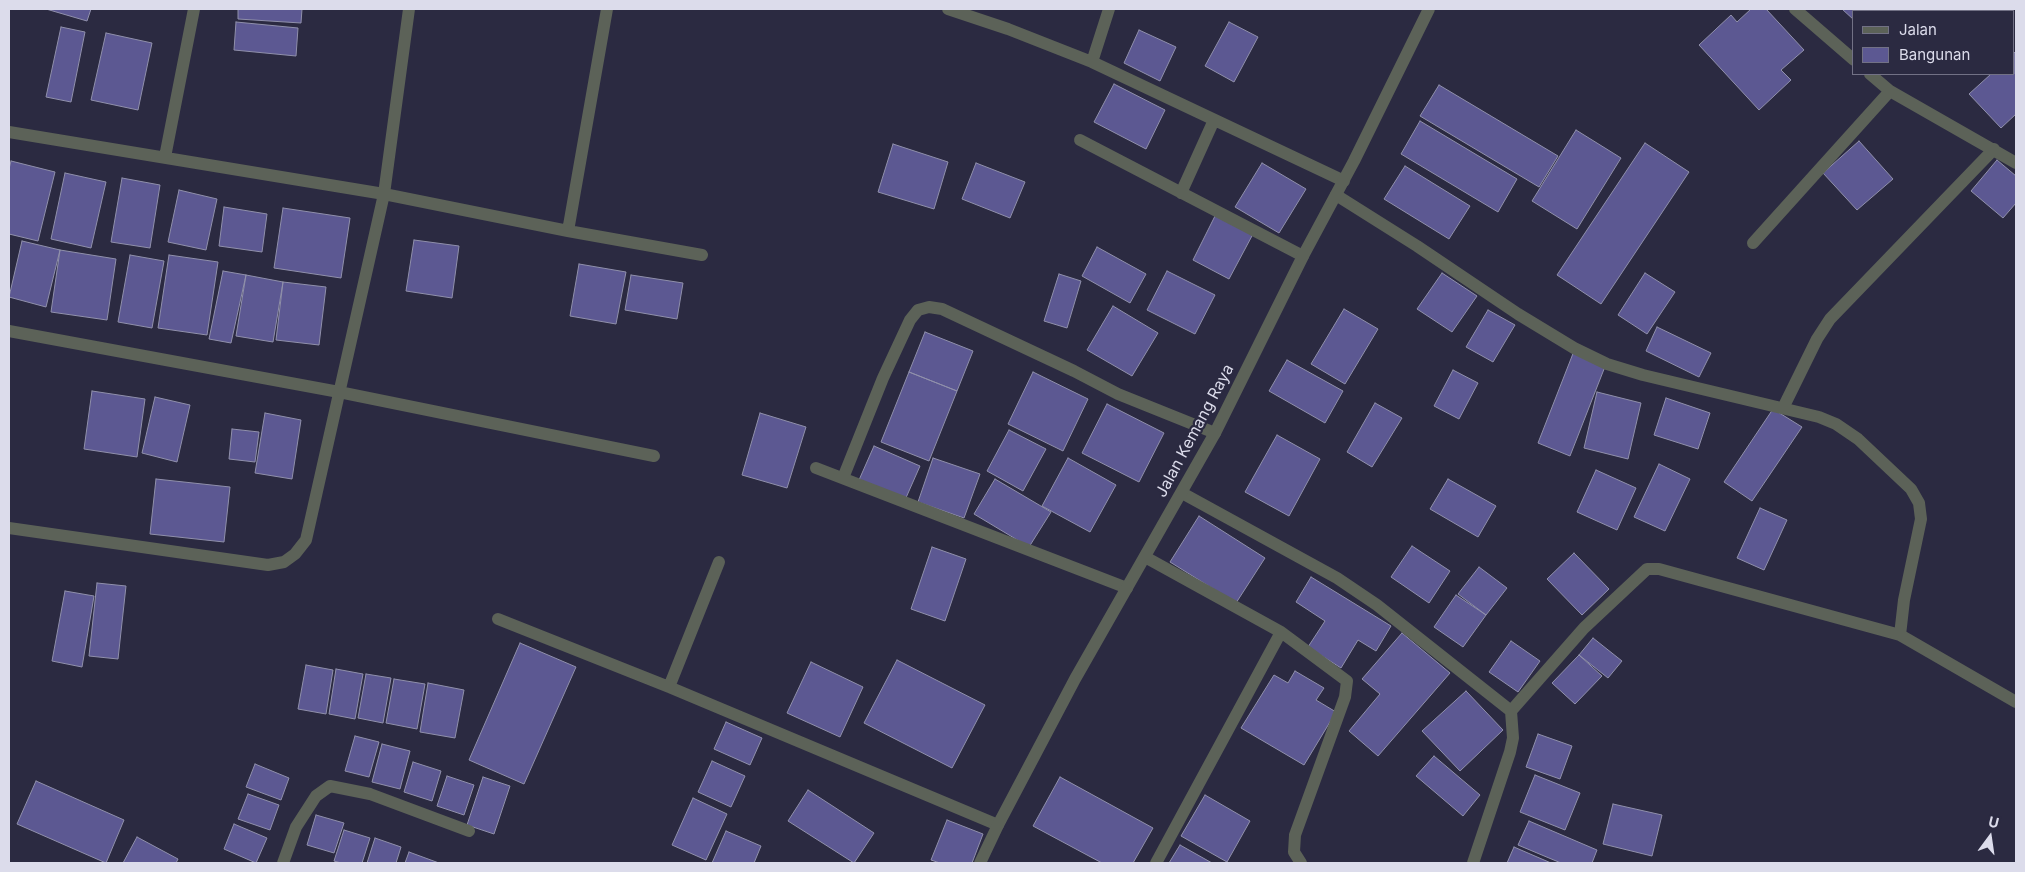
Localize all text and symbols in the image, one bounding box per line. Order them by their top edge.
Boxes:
legend [1852,10,2015,75]
text: Jalan [1899,20,1937,39]
text: Bangunan [1899,45,1970,64]
street label: Jalan Kemang Raya [1152,361,1238,501]
north arrow [1965,812,2015,862]
text: U [1987,812,2001,831]

